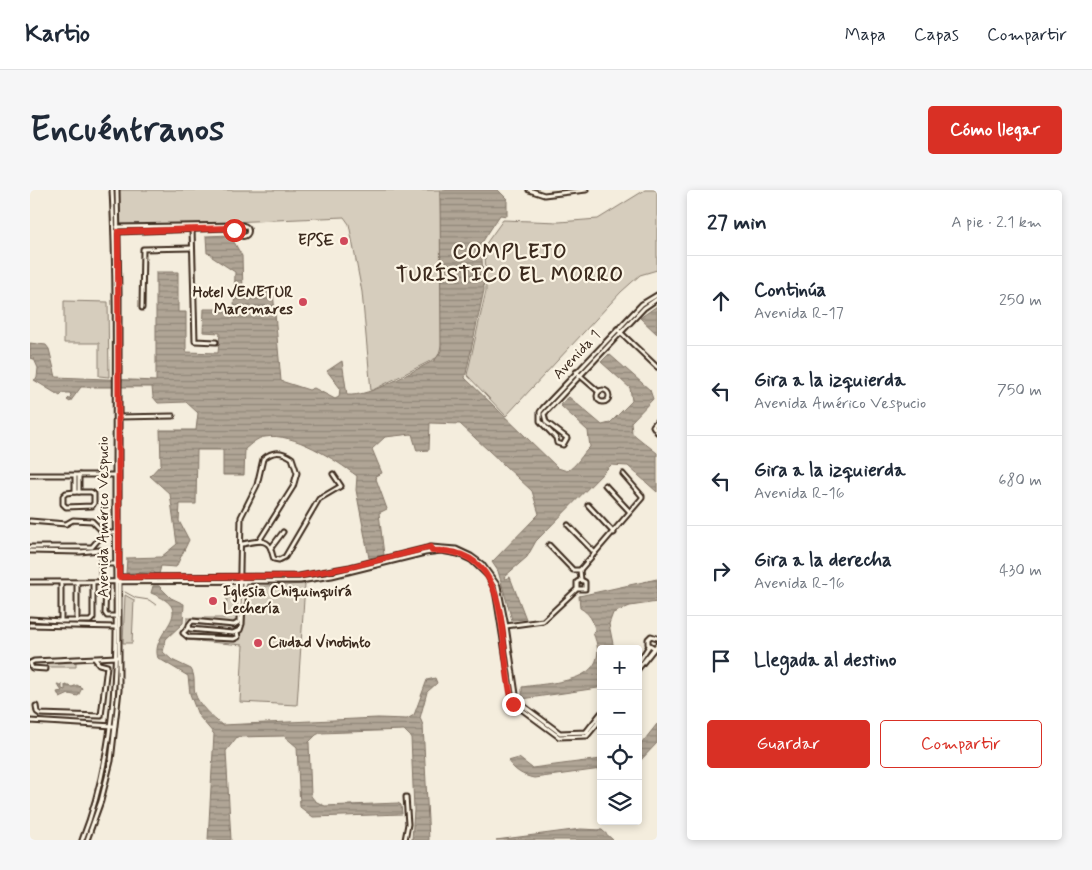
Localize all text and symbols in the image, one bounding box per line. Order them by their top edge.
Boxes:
text: Kartio [25,19,90,50]
text: Mapa [845,23,886,47]
text: Capas [914,23,959,47]
text: Compartir [987,23,1067,47]
button: Cómo llegar [928,106,1062,154]
text: Encuéntranos [30,107,225,153]
text: 27 min [707,209,767,237]
text: A pie · 2.1 km [951,212,1042,233]
route start [223,219,246,242]
place label: EPSE [298,231,334,251]
marker: EPSE [338,235,350,247]
district label: COMPLEJO TURÍSTICO EL MORRO [396,239,624,289]
text: Continúa [754,278,826,303]
place label: Hotel VENETUR Maremares [193,283,293,320]
icon: ahead [707,287,735,315]
text: 250 m [999,290,1042,311]
marker: Hotel VENETUR Maremares [297,296,309,308]
text: Avenida R-17 [754,303,844,324]
street label: Avenida 1 [549,326,605,384]
text: Gira a la izquierda [754,368,905,393]
icon: left [707,377,735,405]
text: 750 m [997,380,1042,401]
text: Avenida Américo Vespucio [754,393,926,414]
street label: Avenida Américo Vespucio [94,436,114,598]
text: Gira a la izquierda [754,458,905,483]
icon: left [707,467,735,495]
text: 680 m [998,470,1042,491]
text: Avenida R-16 [754,483,845,504]
text: Gira a la derecha [754,548,892,573]
icon: right [707,557,735,585]
text: 430 m [999,560,1042,581]
text: Avenida R-16 [754,573,845,594]
place label: Iglesia Chiquinquirá Lechería [223,582,352,619]
marker: Iglesia Chiquinquirá Lechería [207,595,219,607]
place label: Ciudad Vinotinto [268,633,371,653]
marker: Ciudad Vinotinto [252,637,264,649]
map controls [597,645,642,825]
button: + [597,645,642,690]
icon: arrive [707,647,735,675]
text: Llegada al destino [754,648,896,673]
button: − [597,690,642,735]
route end [502,693,525,716]
button: Guardar [707,720,870,768]
button: Compartir [880,720,1042,768]
button: locate [597,735,642,780]
button: layers [597,780,642,825]

